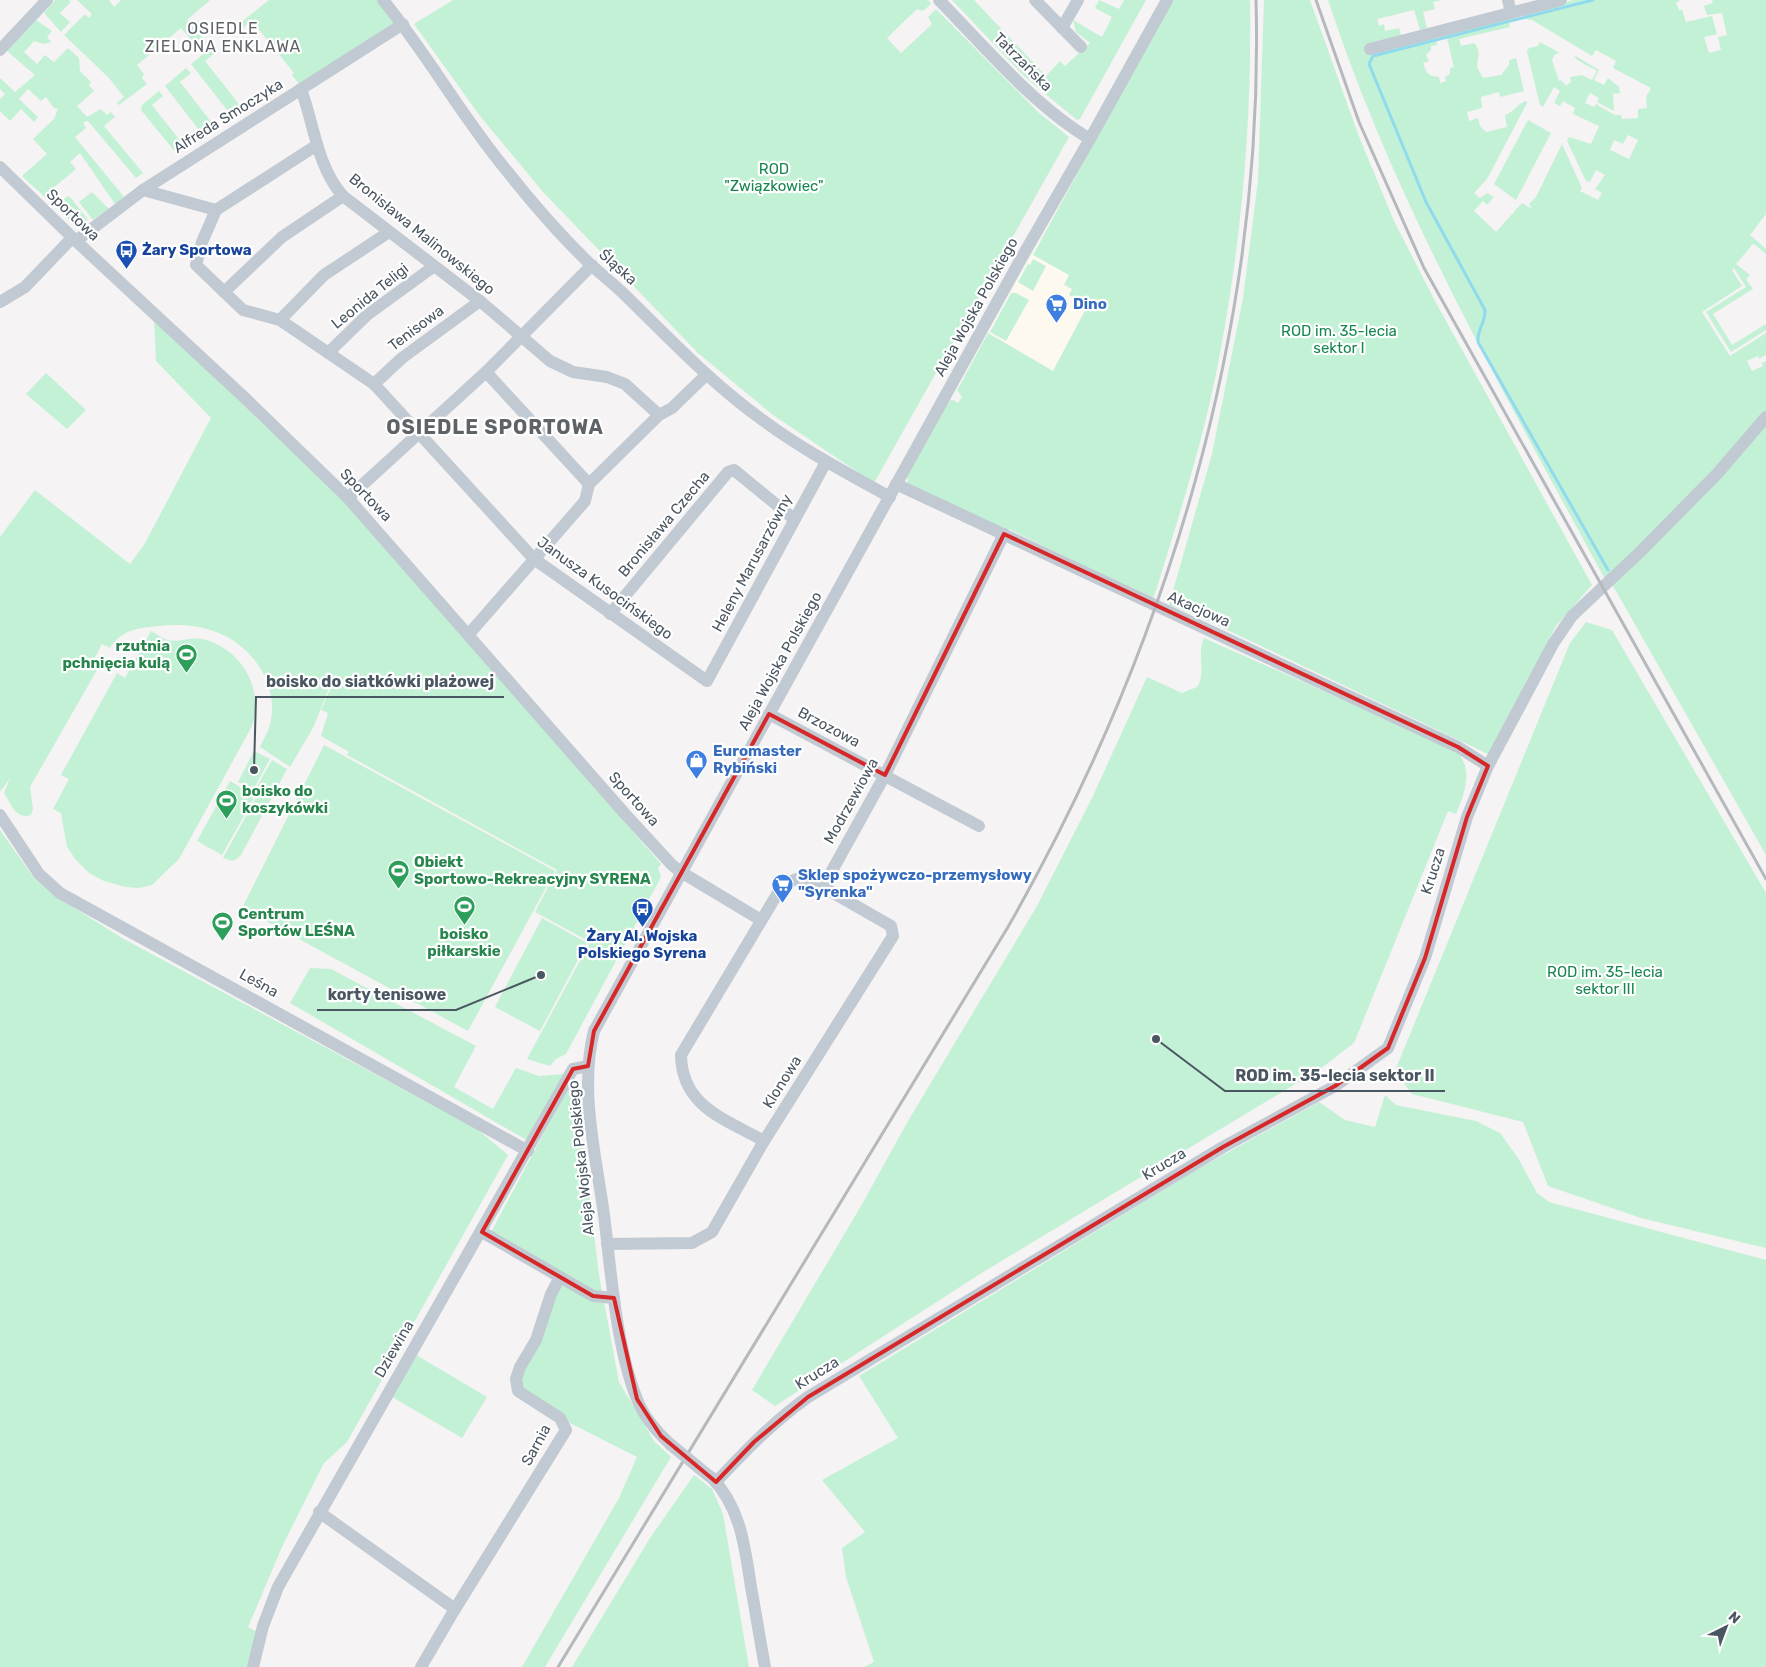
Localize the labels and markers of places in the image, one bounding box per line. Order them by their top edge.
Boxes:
bus stop icon: Żary Sportowa [114,238,138,269]
place label: Żary Sportowa [142,241,252,259]
supermarket icon: Dino [1045,292,1069,323]
place label: Dino [1073,295,1107,313]
place label: rzutnia pchnięcia kulą [62,637,170,672]
sports icon: rzutnia pchnięcia kulą [174,643,198,674]
callout: boisko do siatkówki plażowej [256,666,504,697]
place label: Euromaster Rybiński [713,742,802,777]
shop icon: Euromaster Rybiński [685,748,709,779]
place label: boisko do koszykówki [242,782,328,817]
sports icon: boisko do koszykówki [214,788,238,819]
place label: Obiekt Sportowo-Rekreacyjny SYRENA [414,853,651,888]
sports icon: Obiekt Sportowo-Rekreacyjny SYRENA [386,859,410,890]
place label: Sklep spożywczo-przemysłowy "Syrenka" [798,866,1032,901]
supermarket icon: Sklep spożywczo-przemysłowy "Syrenka" [770,872,794,903]
sports icon: boisko piłkarskie [452,894,476,925]
bus stop icon: Żary Al. Wojska Polskiego Syrena [630,896,654,927]
place label: Centrum Sportów LEŚNA [238,905,355,940]
sports icon: Centrum Sportów LEŚNA [210,911,234,942]
place label: boisko piłkarskie [427,925,501,960]
place label: Żary Al. Wojska Polskiego Syrena [578,927,706,962]
callout: korty tenisowe [317,979,456,1010]
callout: ROD im. 35-lecia sektor II [1225,1060,1445,1091]

